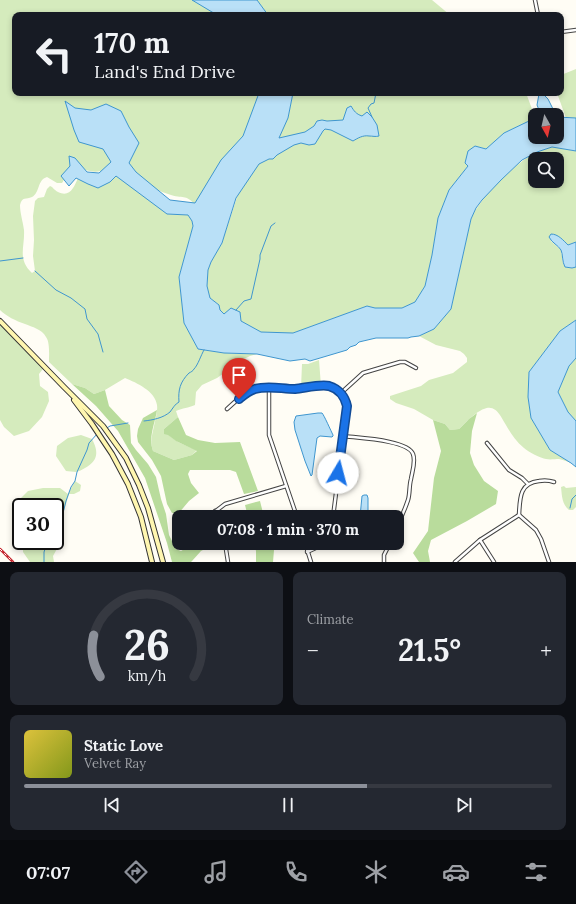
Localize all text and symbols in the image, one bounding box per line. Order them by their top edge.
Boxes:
text: 170 m [94,25,169,61]
icon: left [28,28,80,80]
text: Land's End Drive [94,60,235,83]
north arrow [528,108,564,144]
map controls [528,108,564,188]
button: search [528,152,564,188]
pin [222,358,256,399]
icon: arrive [228,364,250,386]
position arrow [317,452,359,494]
speed limit sign: 30 [12,498,64,550]
text: 07:08 · 1 min · 370 m [217,520,359,539]
text: Climate [307,611,354,628]
text: 26 [123,617,170,670]
text: 21.5° [398,631,461,669]
text: − [307,636,319,664]
text: + [540,636,552,664]
text: km/h [127,666,166,685]
text: Static Love [84,736,163,755]
text: Velvet Ray [84,755,146,772]
icon: previous [101,794,123,816]
icon: pause [277,794,299,816]
icon: next [453,794,475,816]
icon: directions [122,858,150,886]
icon: music [202,858,230,886]
icon: phone [282,858,310,886]
icon: climate [362,858,390,886]
icon: car [442,858,470,886]
icon: filters [522,858,550,886]
text: 07:07 [26,861,70,884]

